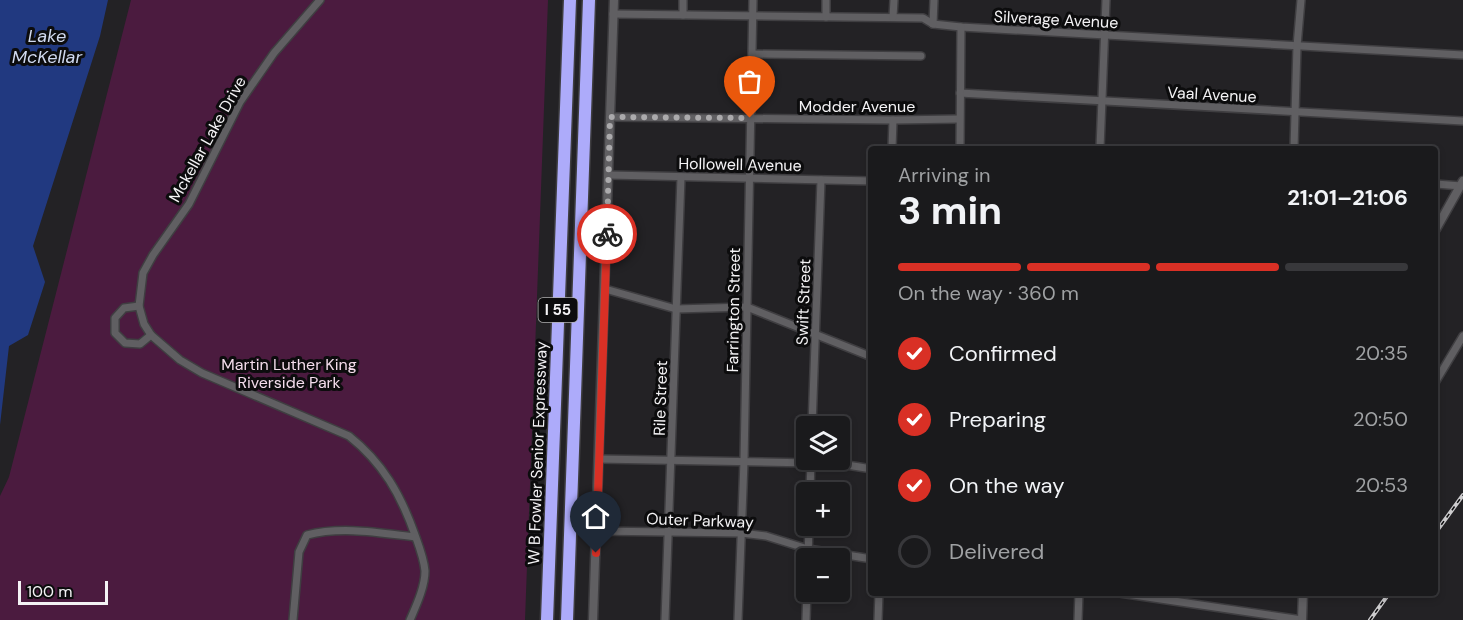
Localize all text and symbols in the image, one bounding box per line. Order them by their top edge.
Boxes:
street label: Silverage Avenue [993,6,1119,33]
water label: Lake McKellar [12,24,83,69]
pin [724,56,775,118]
icon: bag [733,65,766,98]
street label: Mckellar Lake Drive [164,72,251,206]
street label: Vaal Avenue [1167,82,1257,107]
street label: Modder Avenue [799,96,915,117]
street label: Hollowell Avenue [678,153,802,176]
text: Arriving in [898,162,990,188]
text: 21:01–21:06 [1287,183,1408,212]
text: 3 min [898,185,1002,236]
courier [577,204,637,264]
icon: bike [591,218,624,251]
street label: Farrington Street [722,247,745,373]
street label: Swift Street [791,258,816,346]
text: On the way · 360 m [898,280,1079,306]
road number: I 55 [538,298,578,322]
icon: check [898,337,931,370]
text: Confirmed [949,339,1057,368]
text: 20:35 [1355,340,1408,366]
street label: W B Fowler Senior Expressway [523,341,552,565]
park label: Martin Luther King Riverside Park [221,354,357,393]
street label: Rile Street [649,360,672,436]
icon: check [898,403,931,436]
text: Preparing [949,405,1046,434]
text: 20:50 [1353,406,1408,432]
map controls [796,416,850,602]
button: layers [796,416,850,470]
icon: check [898,469,931,502]
text: On the way [949,471,1064,500]
text: 20:53 [1355,472,1408,498]
button: + [796,482,850,536]
pin [570,491,621,553]
icon: home [579,500,612,533]
street label: Outer Parkway [646,508,754,533]
text: Delivered [949,537,1044,566]
button: − [796,548,850,602]
scale bar [18,578,108,606]
text: 100 m [27,581,72,602]

